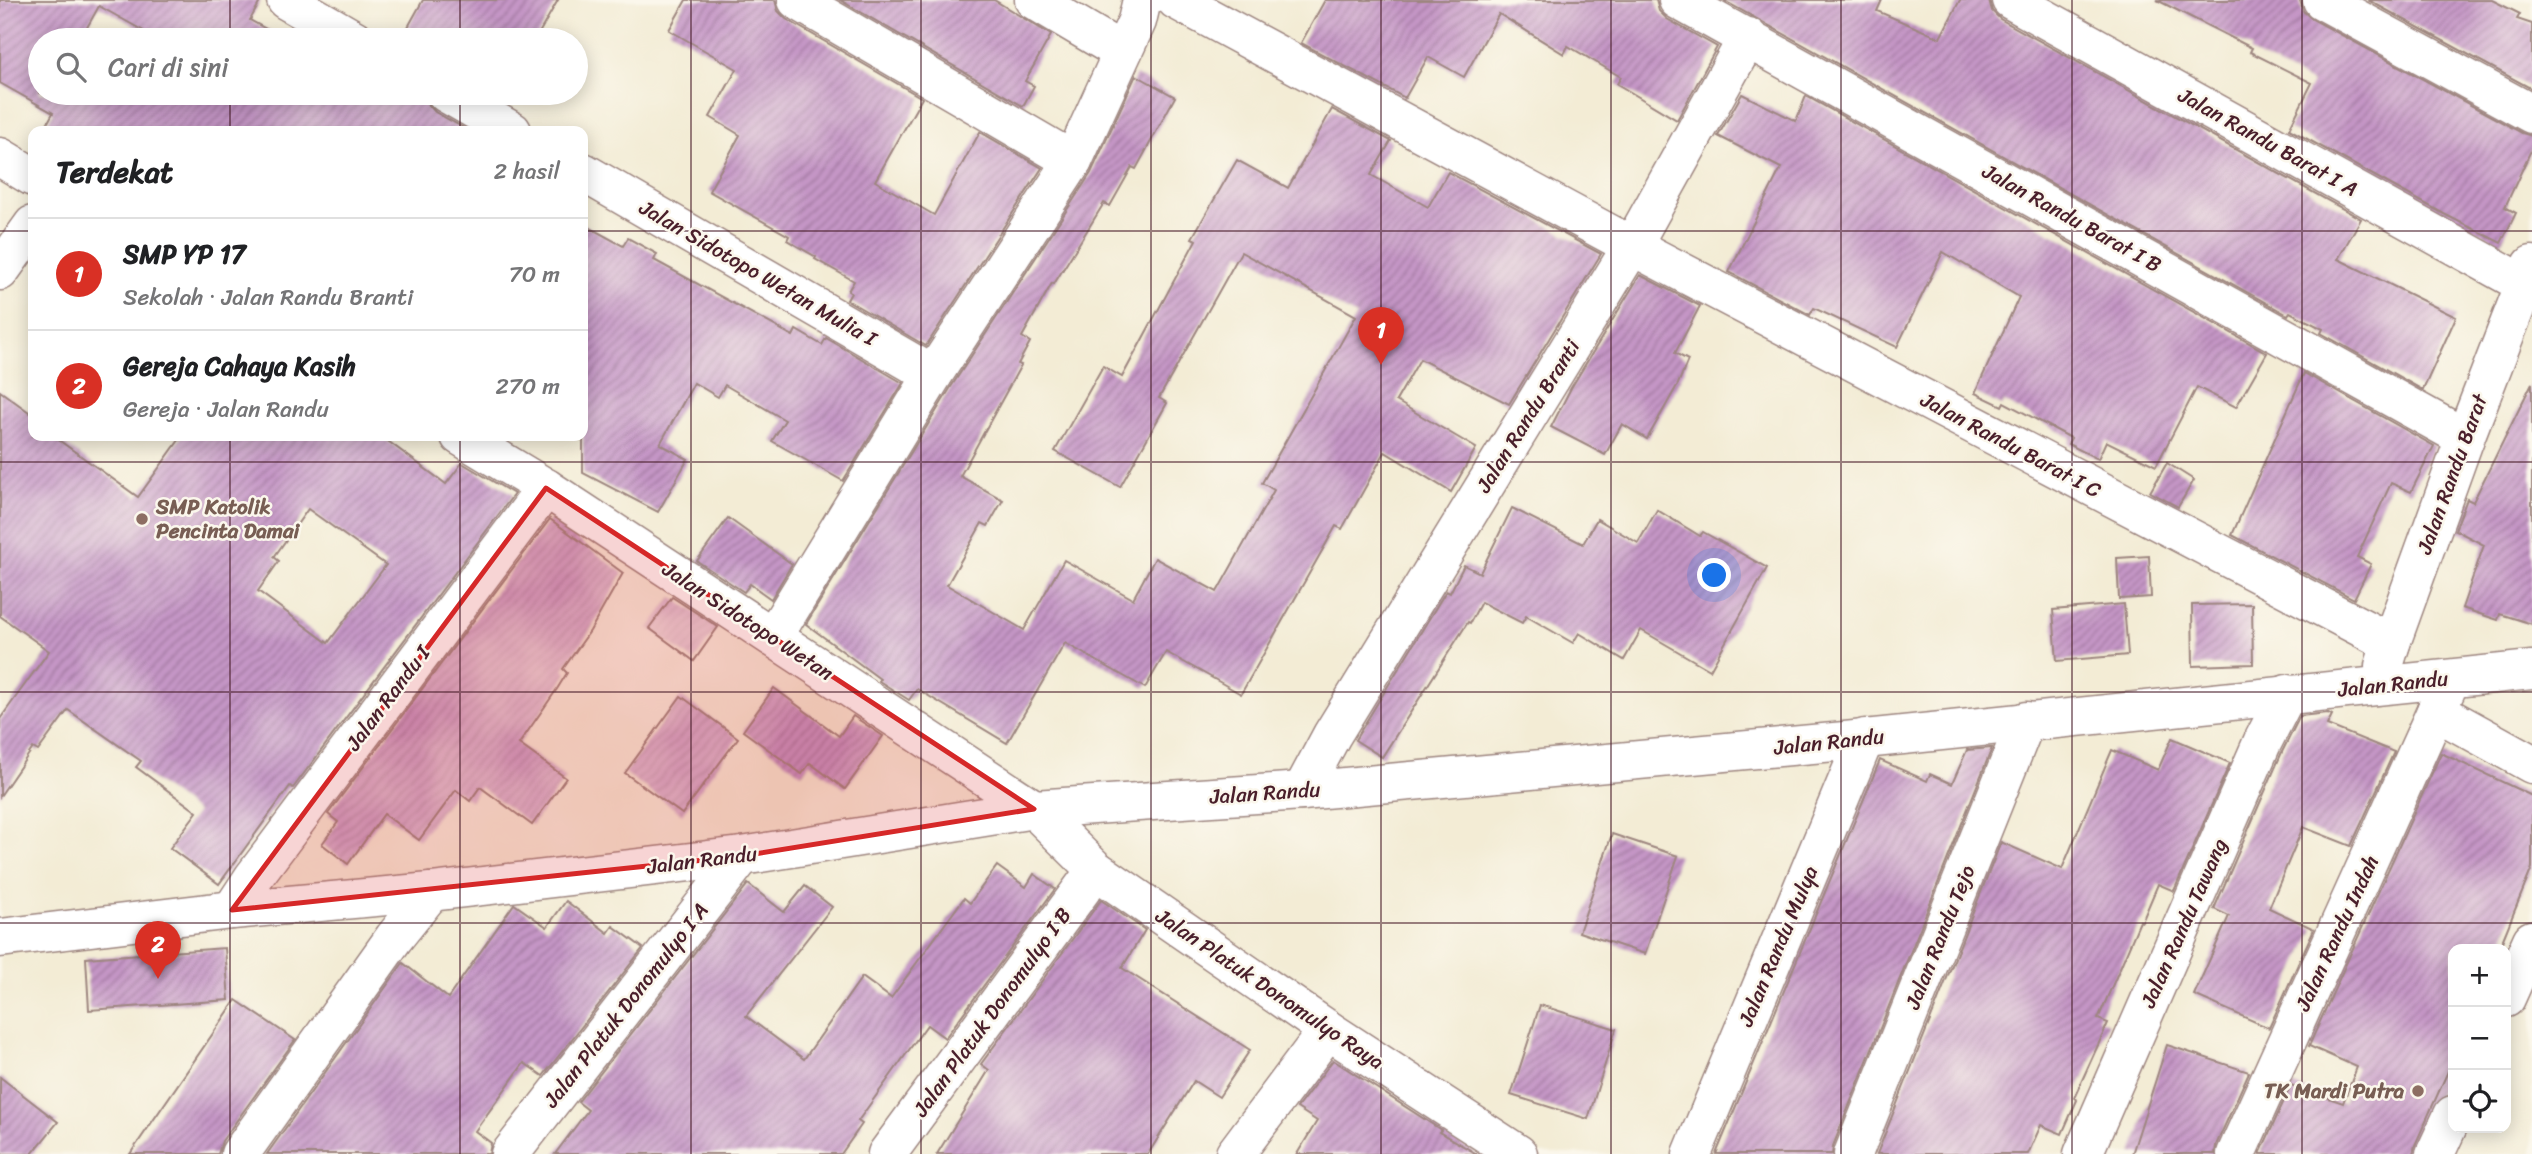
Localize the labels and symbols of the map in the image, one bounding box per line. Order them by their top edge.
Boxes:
street label: Jalan Randu Barat I A [2170,76,2365,207]
street label: Jalan Randu Barat I B [1974,152,2169,283]
street label: Jalan Sidotopo Wetan Mulia I [631,189,886,358]
pin: 1 [1358,307,1404,365]
street label: Jalan Randu Branti [1465,331,1591,501]
street label: Jalan Randu Barat I C [1913,381,2108,509]
street label: Jalan Randu Barat [2405,387,2499,560]
place label: SMP Katolik Pencinta Damai [155,488,300,550]
marker: SMP Katolik Pencinta Damai [134,511,150,527]
street label: Jalan Sidotopo Wetan [654,550,842,691]
your location [1697,558,1731,592]
street label: Jalan Randu I [335,636,442,760]
street label: Jalan Randu [2335,659,2451,709]
street label: Jalan Randu [1771,717,1887,767]
street label: Jalan Randu [1207,770,1322,816]
street label: Jalan Randu Tawang [2129,832,2239,1015]
street label: Jalan Randu [644,834,760,886]
street label: Jalan Randu Indah [2284,849,2390,1018]
street label: Jalan Randu Mulya [1727,859,1829,1033]
street label: Jalan Randu Tejo [1893,859,1986,1016]
street label: Jalan Platuk Donomulyo I A [533,894,719,1117]
street label: Jalan Platuk Donomulyo Raya [1147,897,1393,1080]
street label: Jalan Platuk Donomulyo I B [902,899,1081,1126]
pin: 2 [135,921,181,979]
place label: TK Mardi Putra [2264,1072,2404,1110]
marker: TK Mardi Putra [2410,1083,2426,1099]

